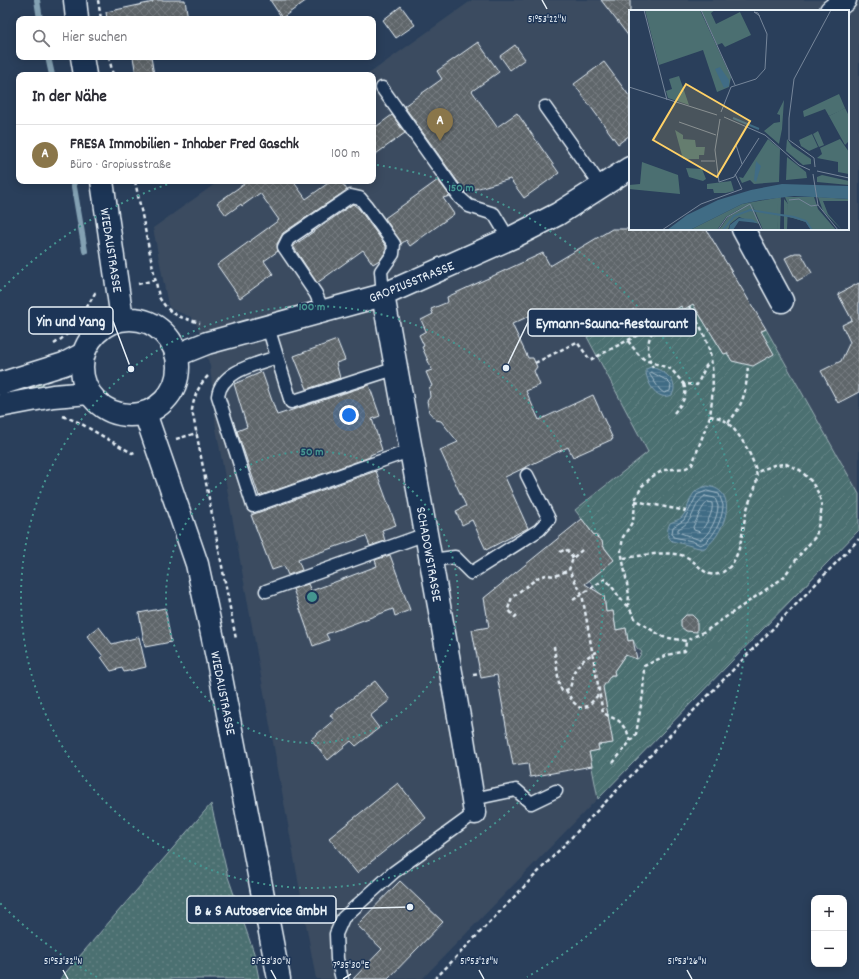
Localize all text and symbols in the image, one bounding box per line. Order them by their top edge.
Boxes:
inset map [629,10,849,230]
text: 51°53'22"N [528,13,566,27]
search box [16,16,376,60]
icon: search [30,27,52,49]
text: Hier suchen [62,27,127,49]
text: In der Nähe [32,86,107,110]
pin: A [427,108,453,141]
text: FRESA Immobilien - Inhaber Fred Gaschk [70,134,299,156]
text: A [41,145,49,164]
text: 100 m [331,145,360,164]
text: Büro · Gropiusstraße [70,156,171,175]
text: 150 m [448,180,474,197]
street label: WIEDAUSTRASSE [93,207,127,295]
street label: GROPIUSSTRASSE [366,256,458,309]
text: 100 m [299,299,325,316]
callout: Yin und Yang [29,307,113,334]
callout: Eymann-Sauna-Restaurant [528,309,696,336]
text: Yin und Yang [36,312,106,334]
text: Eymann-Sauna-Restaurant [536,314,689,336]
your location [339,405,359,425]
text: 50 m [300,444,324,461]
street label: SCHADOWSTRASSE [410,505,446,604]
centre of rings [305,590,319,604]
street label: WIEDAUSTRASSE [204,650,240,738]
map controls [811,895,847,967]
button: + [811,895,847,931]
callout: B & S Autoservice GmbH [187,896,336,923]
text: B & S Autoservice GmbH [194,901,328,923]
button: − [811,931,847,967]
text: 51°53'32"N [44,955,82,969]
text: 51°53'30"N [251,955,291,969]
text: 51°53'28"N [460,955,498,969]
text: 51°53'26"N [668,955,706,969]
text: 7°35'30"E [333,959,369,973]

